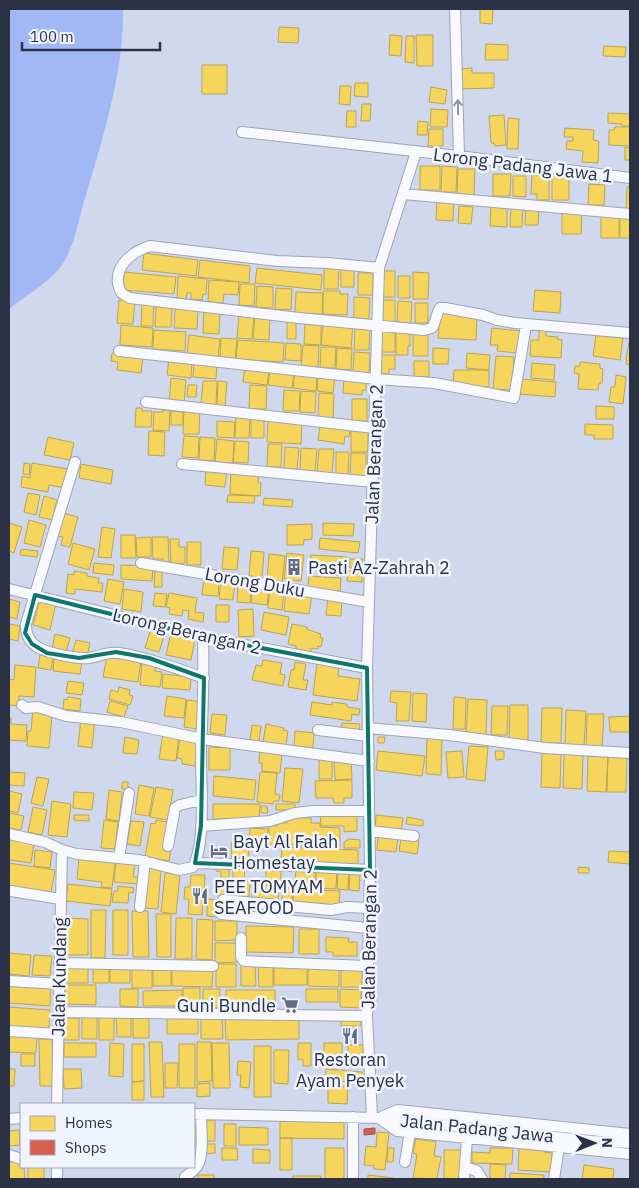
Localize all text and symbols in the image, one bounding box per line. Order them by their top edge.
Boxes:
scale bar [22,20,160,52]
text: 100 m [30,27,74,46]
one-way arrow [453,99,463,116]
street label: Lorong Padang Jawa 1 [432,143,614,187]
street label: Jalan Berangan 2 [360,384,388,524]
place label: Pasti Az-Zahrah 2 [308,556,450,579]
building icon: Pasti Az-Zahrah 2 [284,557,304,577]
street label: Lorong Duku [203,562,307,602]
street label: Lorong Berangan 2 [110,603,264,659]
place label: Bayt Al Falah Homestay [233,830,338,874]
hotel icon: Bayt Al Falah Homestay [209,841,229,861]
street label: Jalan Berangan 2 [356,869,382,1009]
place label: PEE TOMYAM SEAFOOD [214,875,323,919]
restaurant icon: PEE TOMYAM SEAFOOD [190,886,210,906]
street label: Jalan Kundang [46,917,72,1037]
place label: Guni Bundle [177,994,276,1017]
supermarket icon: Guni Bundle [280,995,300,1015]
restaurant icon: Restoran Ayam Penyek [340,1026,360,1046]
place label: Restoran Ayam Penyek [296,1048,405,1092]
legend [20,1103,195,1168]
street label: Jalan Padang Jawa [399,1109,555,1148]
text: Homes [65,1113,113,1132]
north arrow [569,1118,619,1168]
text: Shops [65,1138,107,1157]
text: N [598,1138,616,1148]

